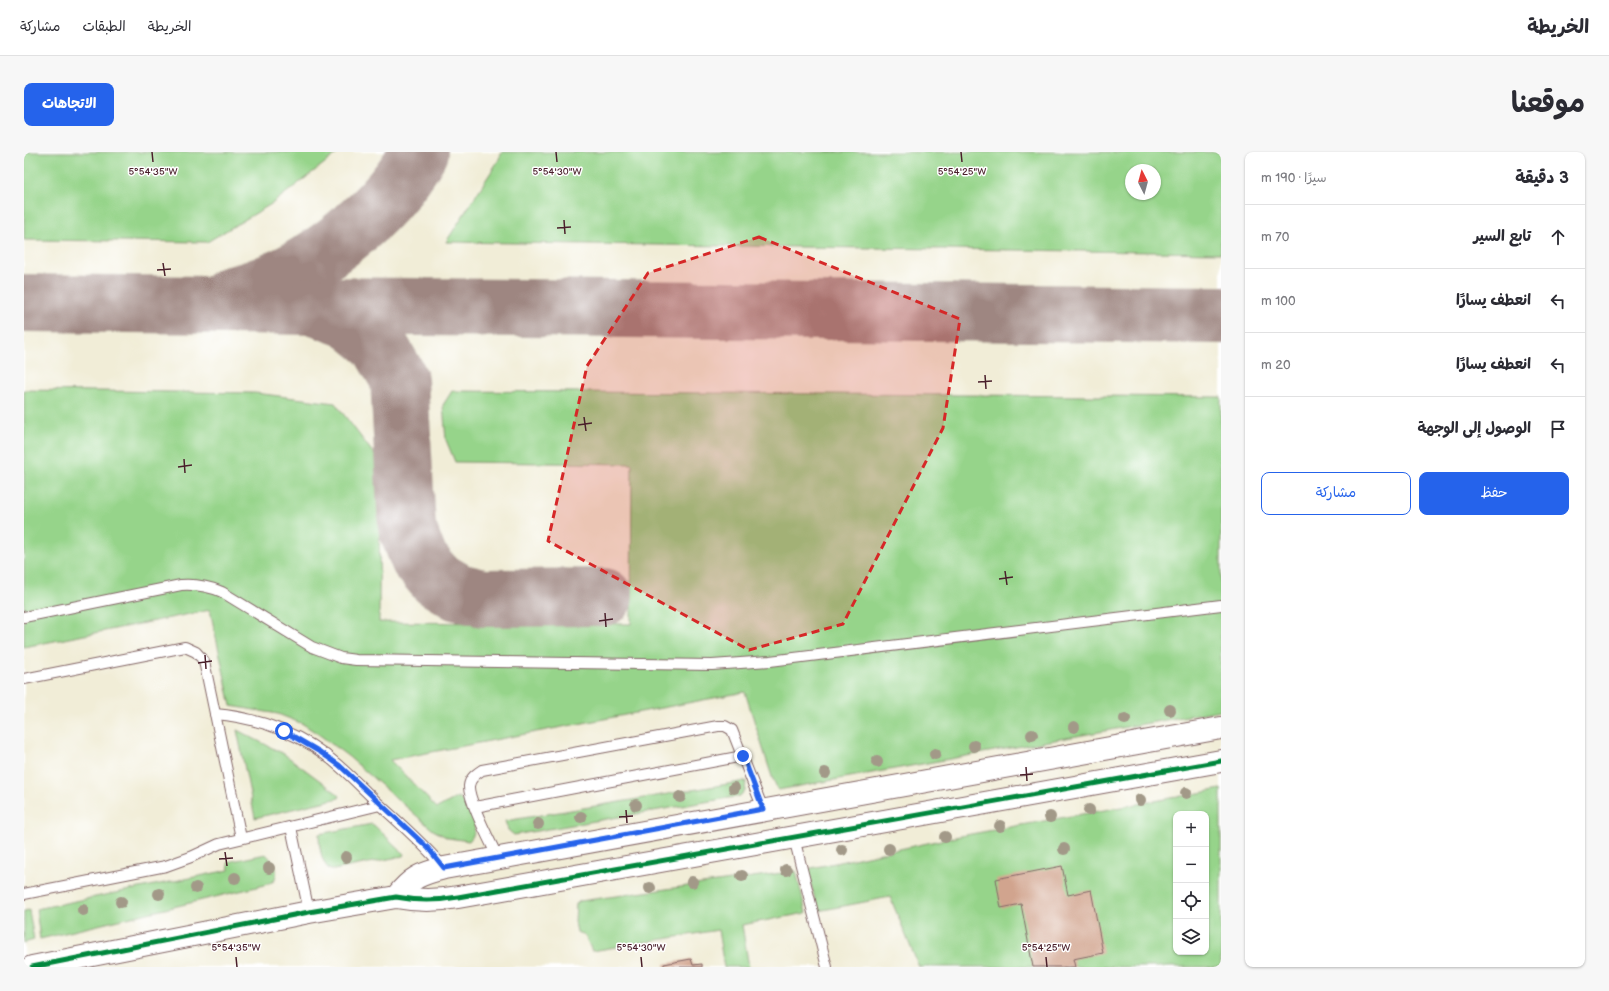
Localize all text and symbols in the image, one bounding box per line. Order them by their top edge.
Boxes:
text: الخريطة [1527,16,1589,39]
text: مشاركة [20,18,60,35]
text: الطبقات [82,18,126,35]
text: الخريطة [148,18,191,35]
button: الاتجاهات [24,83,114,126]
text: موقعنا [1511,87,1585,120]
north arrow [1125,164,1161,200]
text: 5°54'35"W [129,166,178,178]
text: 5°54'30"W [532,166,582,178]
text: 5°54'25"W [938,166,986,178]
text: 3 دقيقة [1515,168,1569,188]
text: سيرًا · 190 m [1261,170,1327,186]
icon: ahead [1547,226,1569,248]
text: تابع السير [1473,227,1531,246]
text: 70 m [1261,229,1289,245]
icon: left [1547,290,1569,312]
text: انعطف يسارًا [1456,291,1531,310]
text: 100 m [1261,293,1296,309]
icon: left [1547,354,1569,376]
text: انعطف يسارًا [1456,355,1531,374]
text: 20 m [1261,357,1291,373]
icon: arrive [1547,418,1569,440]
text: الوصول إلى الوجهة [1417,419,1531,438]
button: مشاركة [1261,472,1411,515]
button: حفظ [1419,472,1569,515]
route start [275,722,293,740]
route end [734,747,752,765]
map controls [1173,811,1209,955]
button: + [1173,811,1209,847]
button: − [1173,847,1209,883]
button: locate [1173,883,1209,919]
button: layers [1173,919,1209,955]
text: 5°54'35"W [212,942,261,954]
text: 5°54'30"W [616,942,666,954]
text: 5°54'25"W [1022,942,1070,954]

